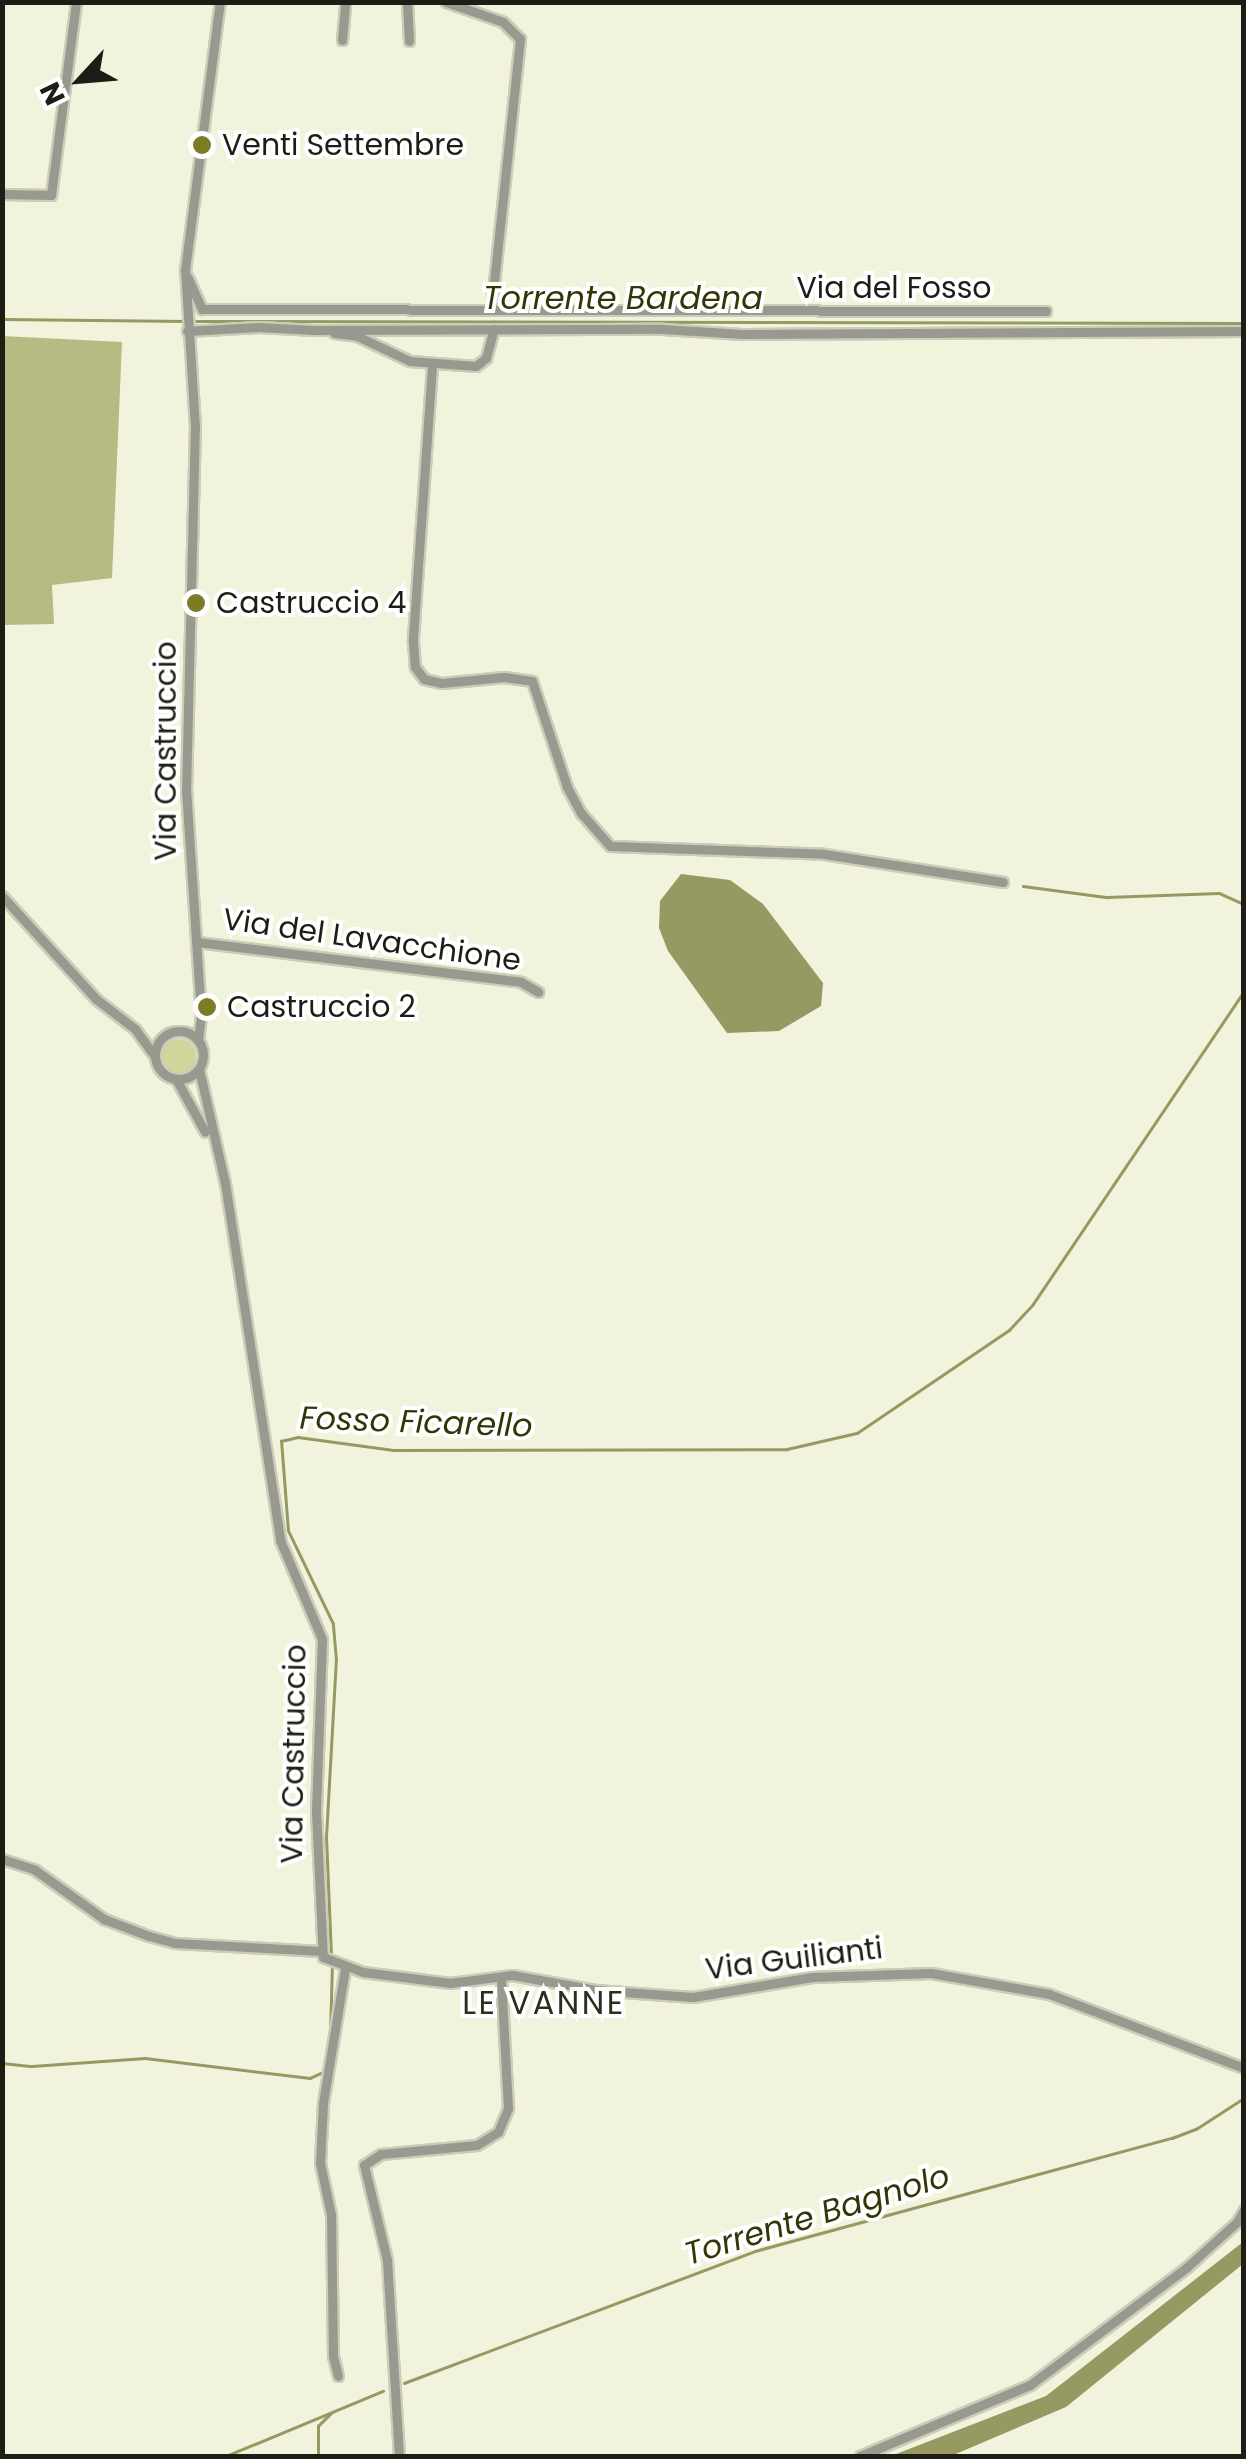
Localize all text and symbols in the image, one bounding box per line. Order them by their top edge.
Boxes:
north arrow [30,30,130,130]
text: N [30,75,75,111]
place label: Venti Settembre [222,127,464,163]
marker: Venti Settembre [191,134,213,156]
street label: Via del Fosso [796,270,992,306]
water label: Torrente Bardena [483,279,763,317]
place label: Castruccio 4 [216,585,406,621]
marker: Castruccio 4 [185,592,207,614]
street label: Via Castruccio [148,641,184,861]
street label: Via del Lavacchione [221,901,523,979]
place label: Castruccio 2 [227,989,416,1025]
marker: Castruccio 2 [196,996,218,1018]
water label: Fosso Ficarello [299,1399,533,1445]
street label: Via Castruccio [274,1644,314,1864]
street label: Via Guilianti [703,1930,885,1988]
district label: LE VANNE [462,1984,626,2022]
water label: Torrente Bagnolo [680,2156,954,2274]

